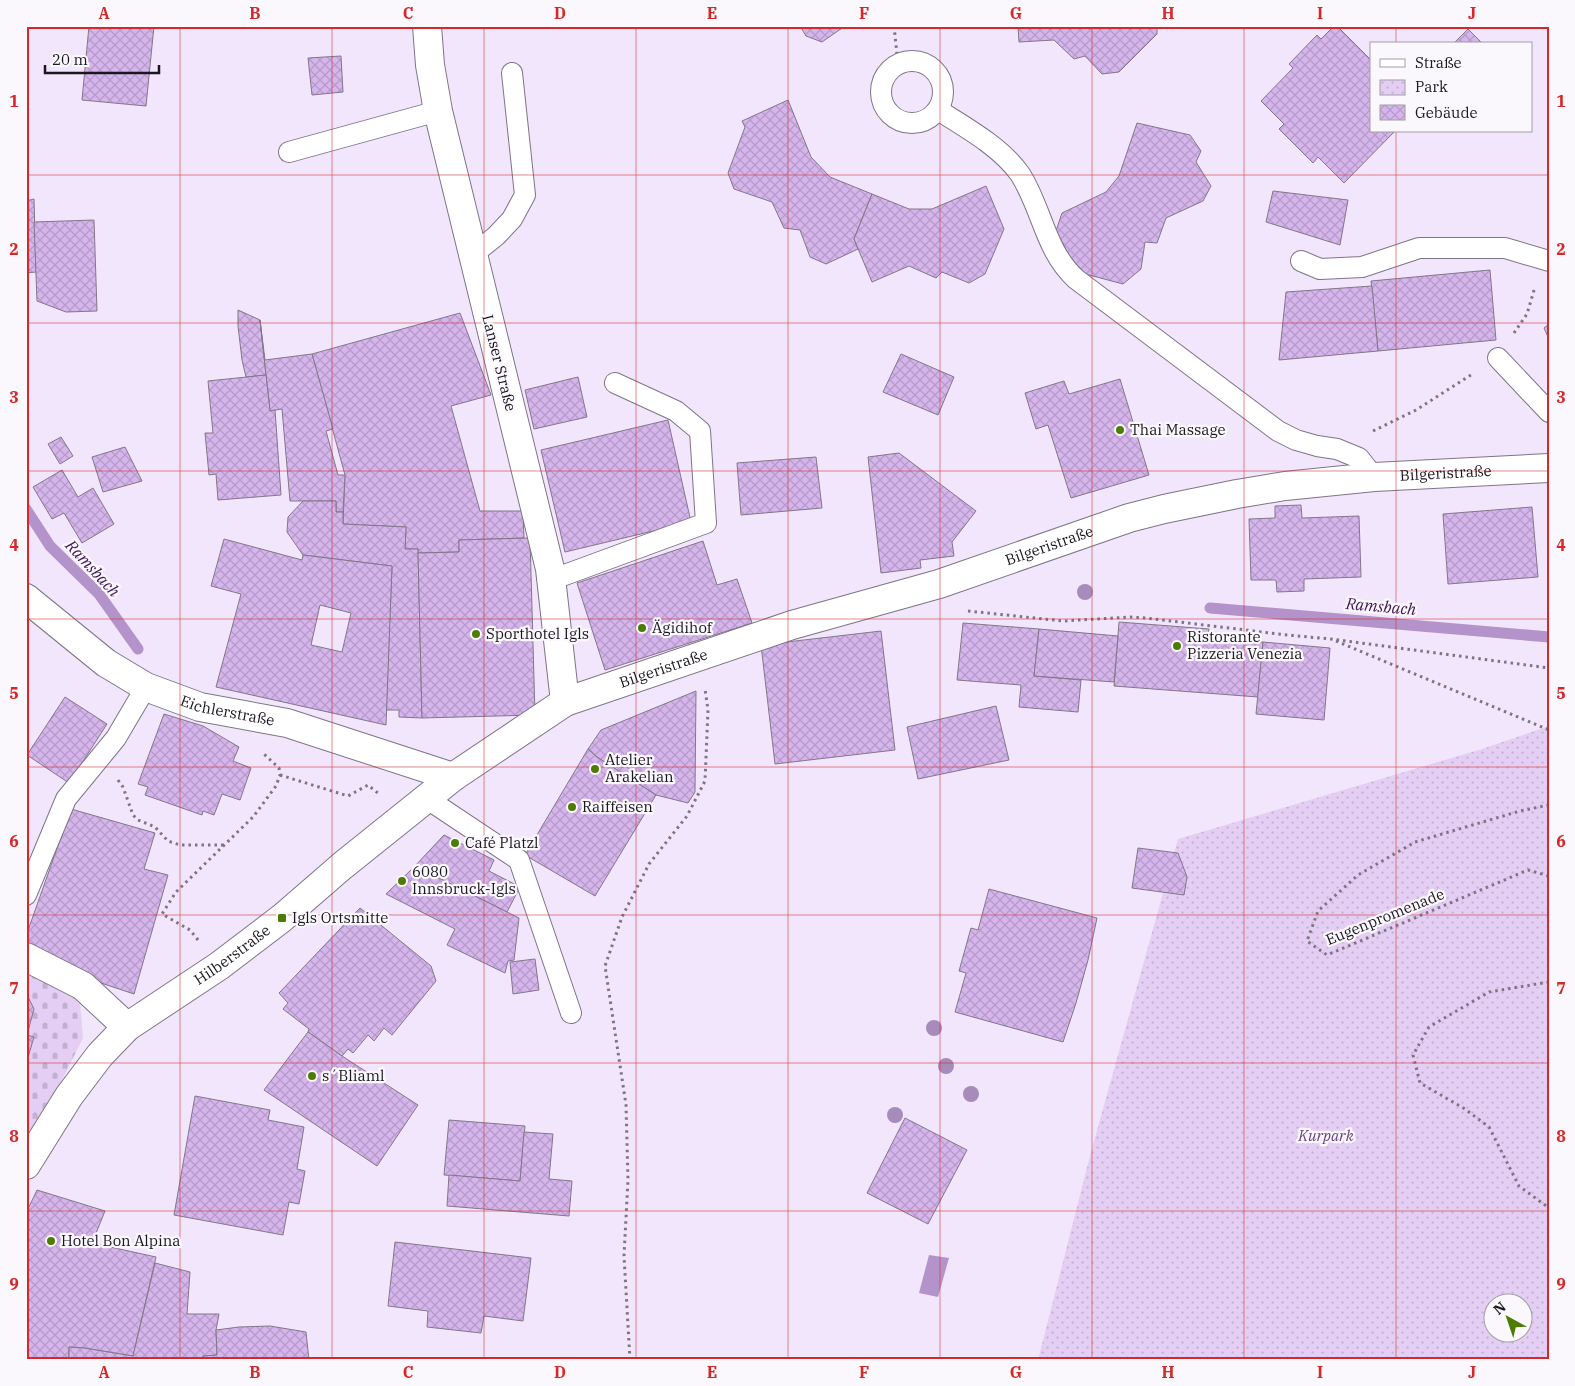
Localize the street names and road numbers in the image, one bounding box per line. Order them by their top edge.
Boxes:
street label: Lanser Straße [478,313,521,413]
street label: Bilgeristraße [1399,461,1492,485]
street label: Bilgeristraße [1003,521,1096,569]
street label: Bilgeristraße [617,644,710,692]
street label: Eichlerstraße [178,691,276,730]
street label: Eugenpromenade [1323,884,1447,949]
street label: Hilberstraße [190,920,274,989]

